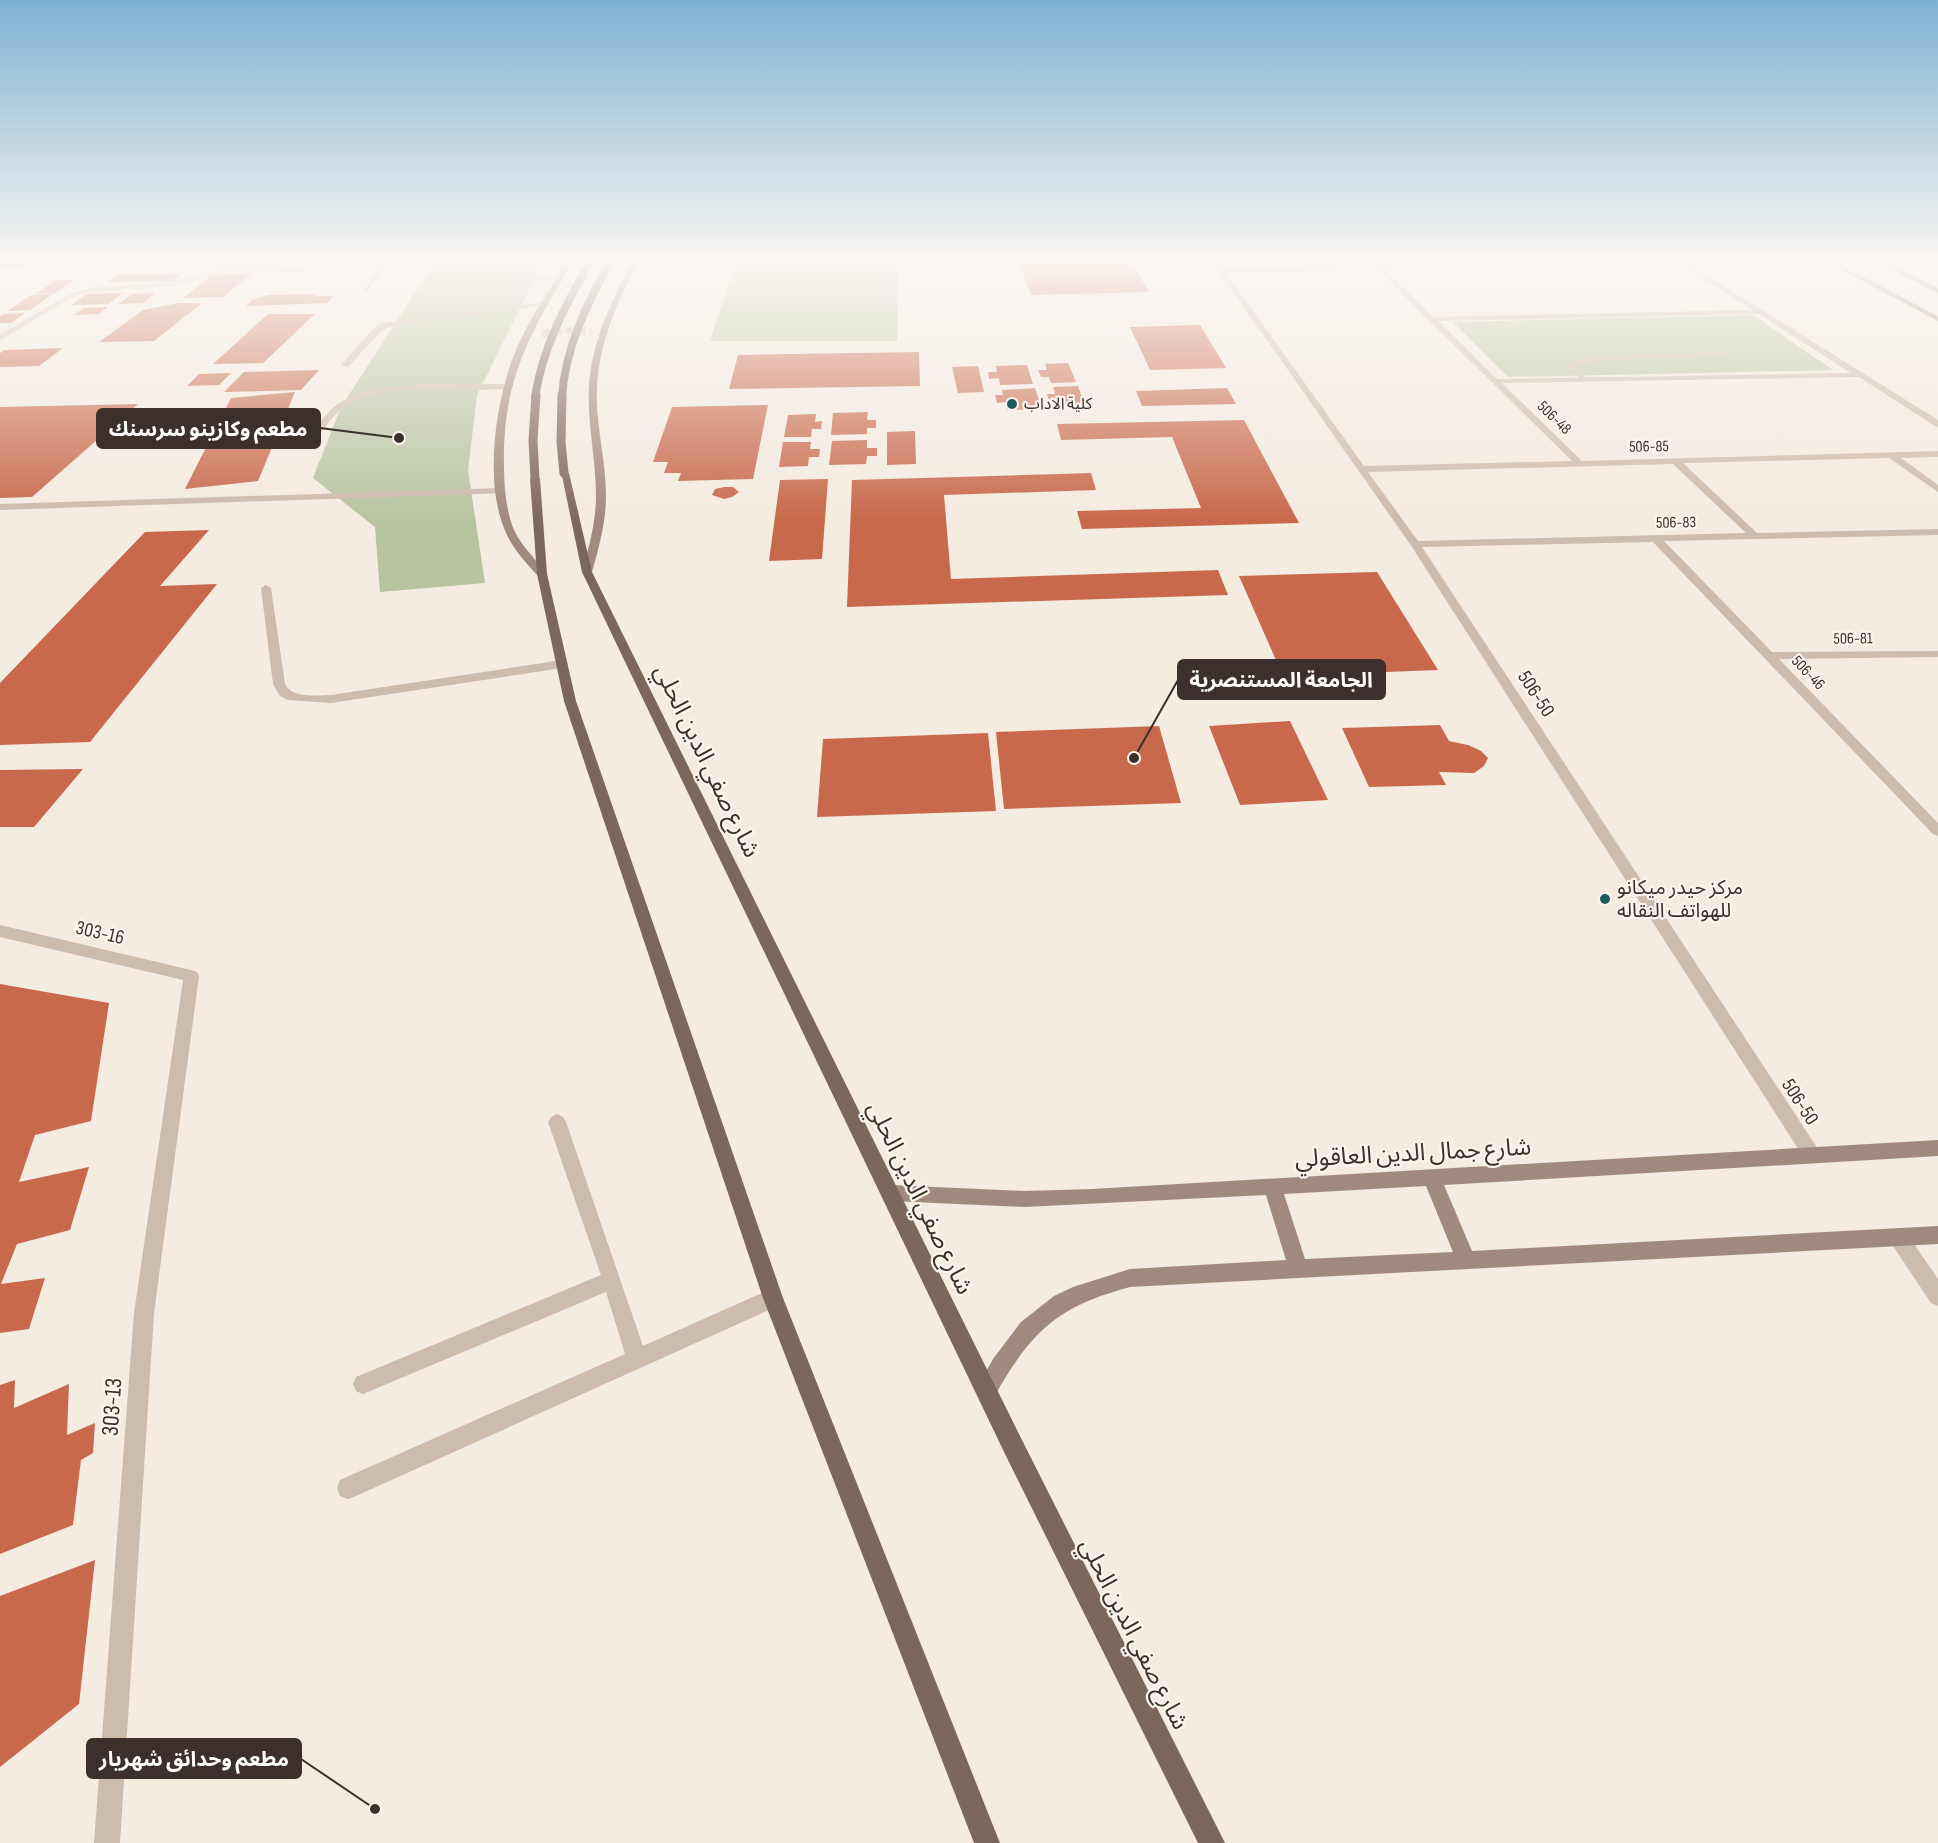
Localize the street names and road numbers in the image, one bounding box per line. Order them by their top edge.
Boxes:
street label: 506-48 [1533,397,1575,439]
street label: 506-85 [1629,437,1669,457]
street label: 506-83 [1656,513,1696,533]
street label: 506-81 [1833,629,1873,649]
street label: 506-46 [1787,652,1829,694]
street label: شارع صفي الدين الحلي [645,660,766,864]
street label: 506-50 [1512,666,1560,722]
street label: 303-16 [74,916,126,950]
street label: 506-50 [1776,1074,1824,1130]
street label: شارع صفي الدين الحلي [858,1097,979,1301]
street label: شارع جمال الدين العاقولي [1294,1132,1532,1177]
street label: 303-13 [96,1377,128,1437]
street label: شارع صفي الدين الحلي [1070,1533,1195,1736]

